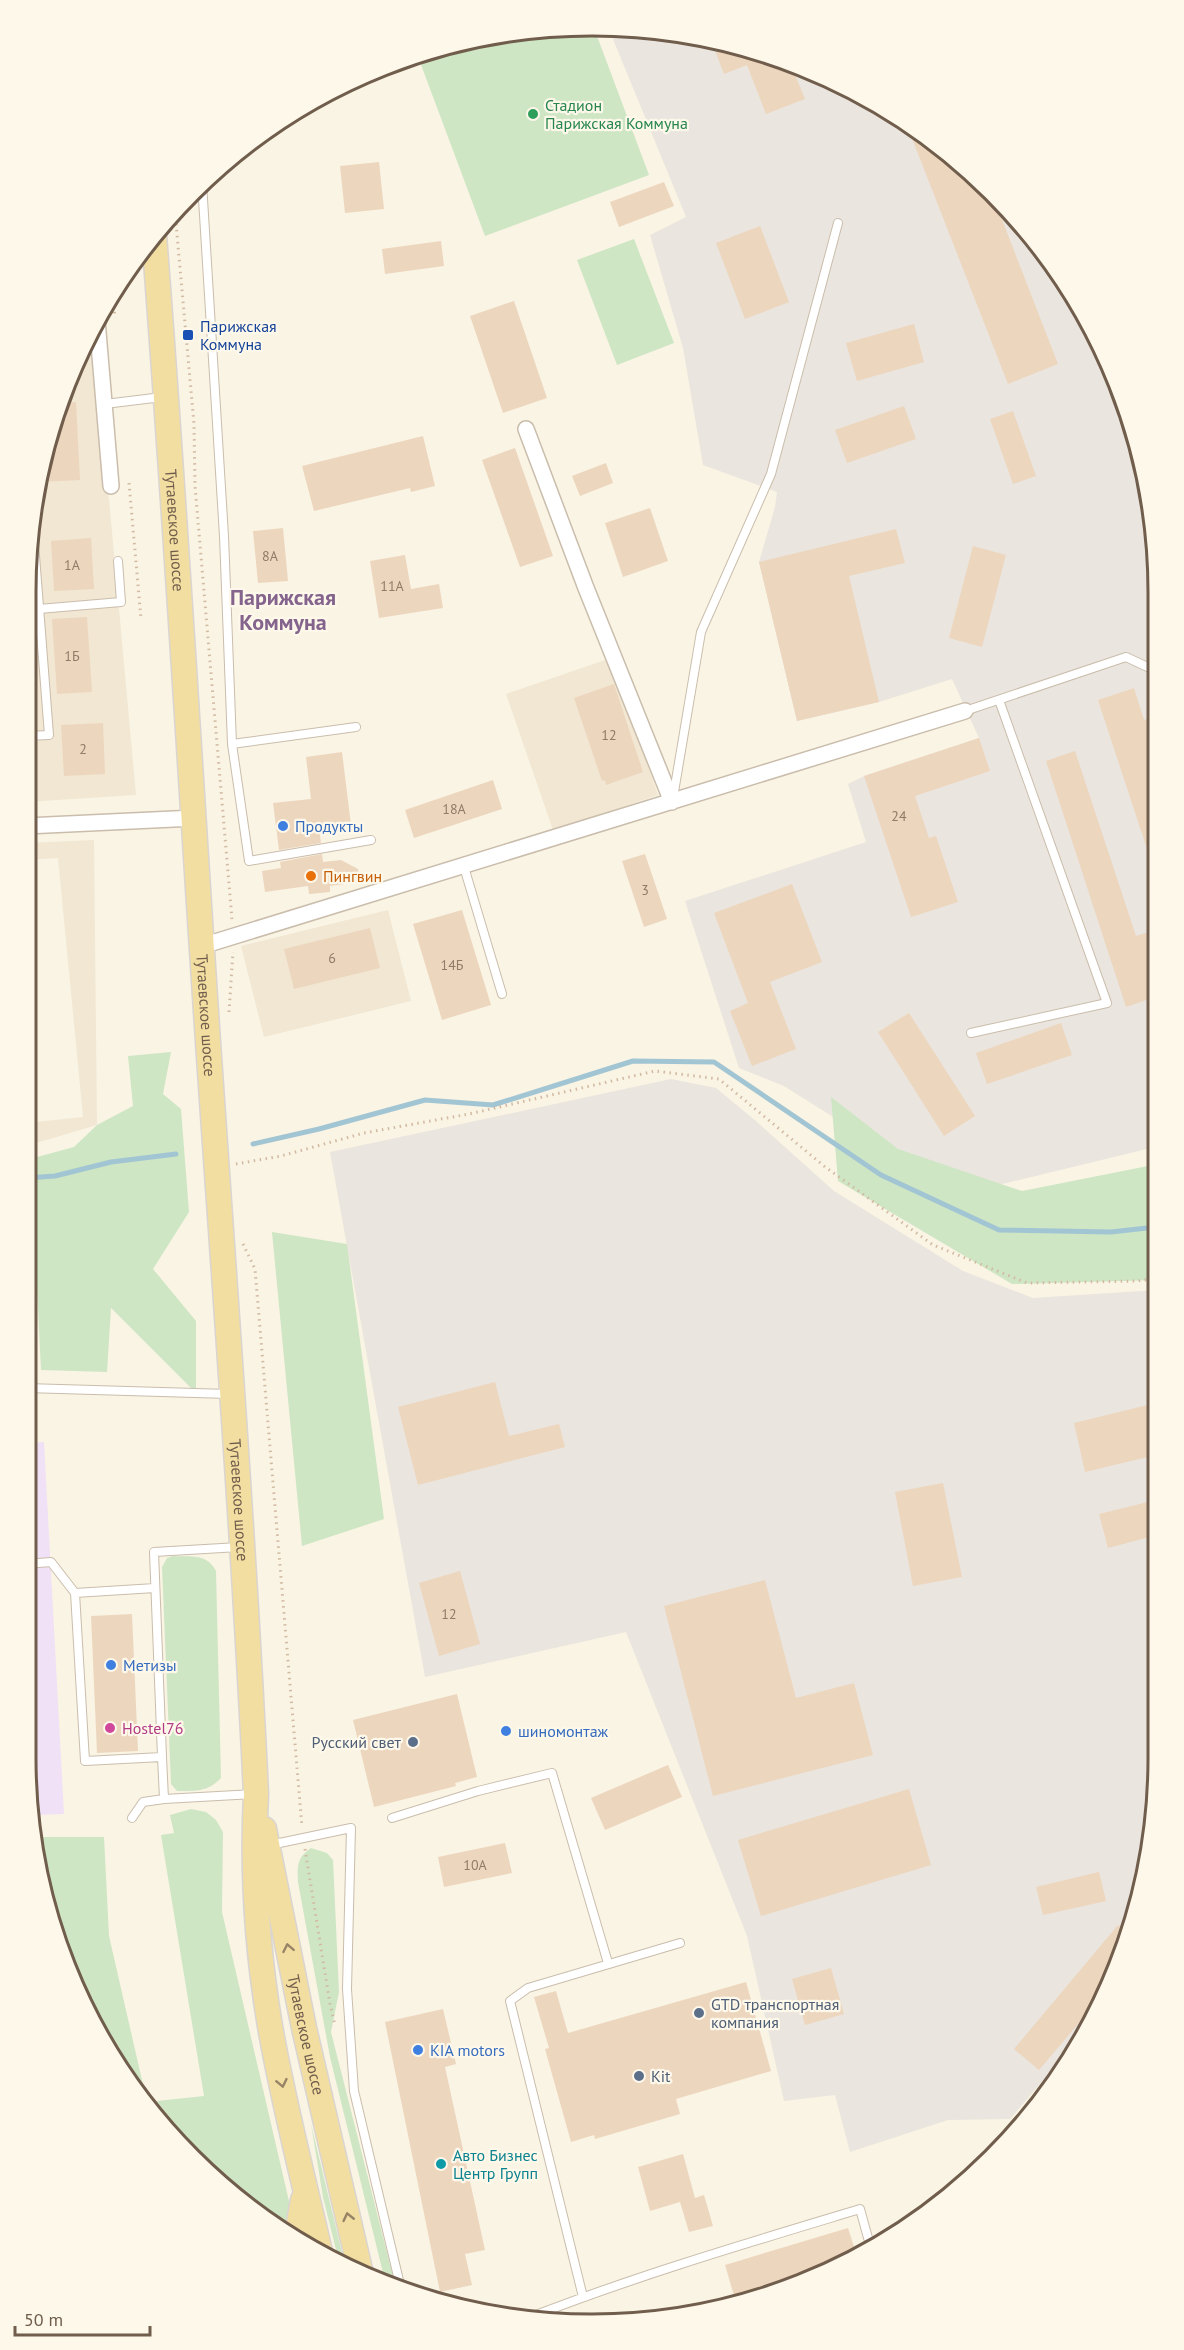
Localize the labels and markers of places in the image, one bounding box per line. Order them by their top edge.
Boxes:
place label: Стадион Парижская Коммуна [545,95,688,133]
marker: Стадион Парижская Коммуна [526,107,540,121]
place label: Парижская Коммуна [200,316,277,354]
marker: Парижская Коммуна [181,328,195,342]
place label: Продукты [295,816,363,836]
marker: Продукты [276,819,290,833]
place label: Пингвин [323,866,382,886]
marker: Пингвин [304,869,318,883]
place label: Метизы [123,1655,177,1675]
marker: Метизы [104,1658,118,1672]
place label: Hostel76 [122,1718,184,1738]
marker: Hostel76 [103,1721,117,1735]
place label: шиномонтаж [518,1721,609,1741]
marker: шиномонтаж [499,1724,513,1738]
place label: Русский свет [312,1732,402,1752]
marker: Русский свет [406,1735,420,1749]
place label: GTD транспортная компания [711,1994,839,2032]
marker: GTD транспортная компания [692,2006,706,2020]
place label: KIA motors [430,2040,505,2060]
marker: KIA motors [411,2043,425,2057]
place label: Kit [651,2066,671,2086]
marker: Kit [632,2069,646,2083]
place label: Авто Бизнес Центр Групп [453,2145,538,2183]
marker: Авто Бизнес Центр Групп [434,2157,448,2171]

